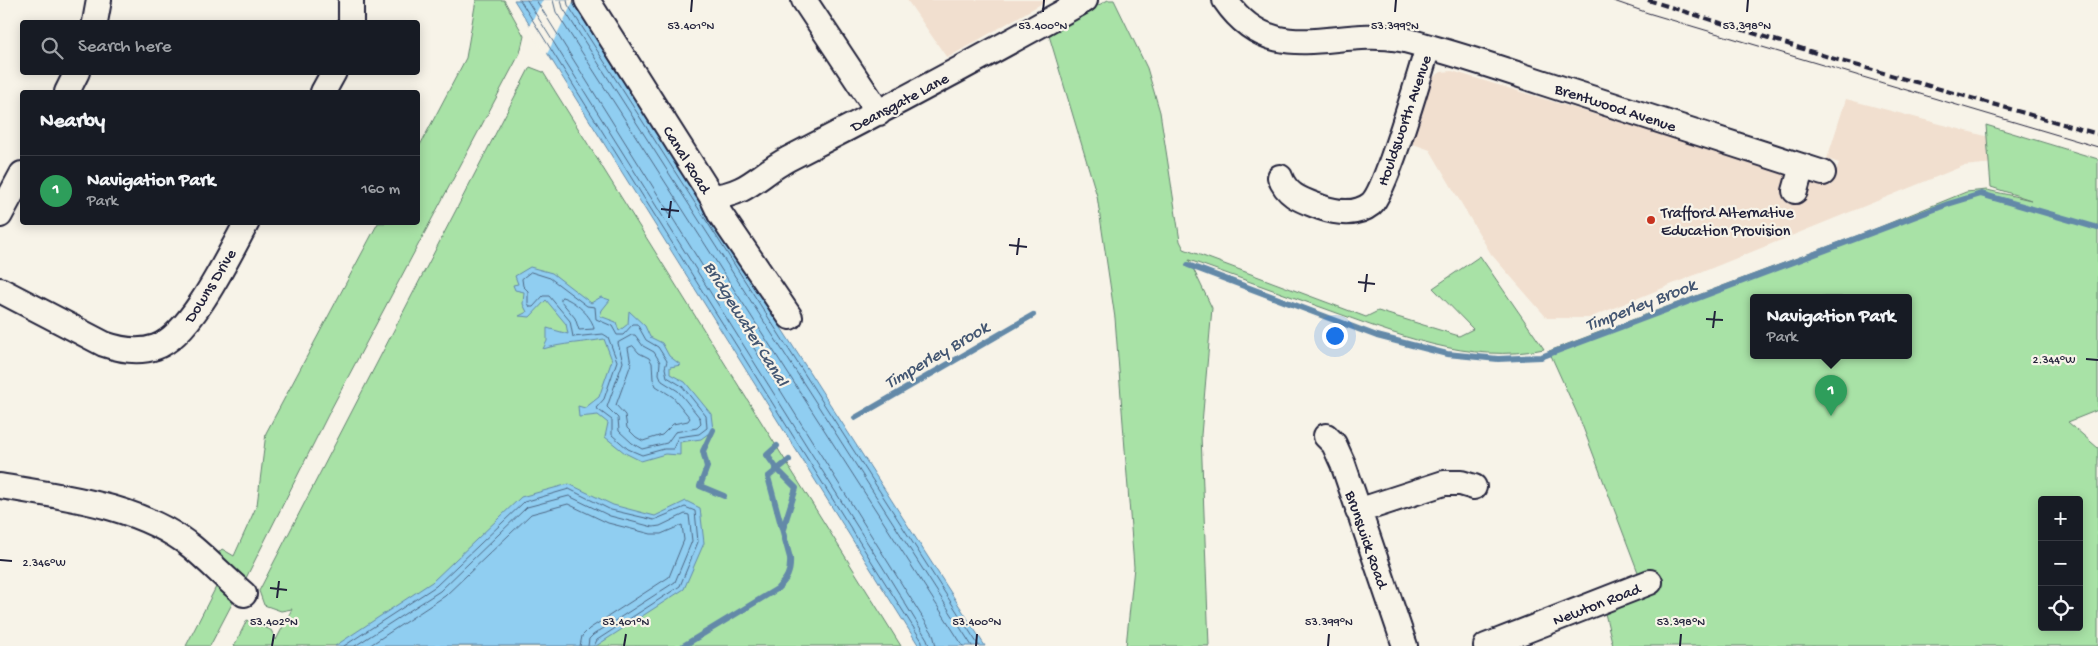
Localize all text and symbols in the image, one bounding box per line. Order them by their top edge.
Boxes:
search box [20,20,420,75]
text: 53.401°N [668,20,715,34]
text: 53.400°N [1019,20,1068,34]
text: 53.399°N [1371,20,1419,34]
text: 53.398°N [1723,20,1771,34]
icon: search [38,34,66,62]
text: Search here [78,36,172,59]
street label: Houldsworth Avenue [1375,53,1438,189]
street label: Deansgate Lane [848,70,954,138]
street label: Brentwood Avenue [1551,80,1679,138]
text: Nearby [40,110,105,135]
street label: Canal Road [657,123,714,200]
text: Navigation Park [87,170,215,193]
text: 1 [53,181,59,200]
text: 160 m [361,181,400,200]
text: Park [87,193,118,212]
place label: Trafford Alternative Education Provision [1660,205,1795,242]
marker: Trafford Alternative Education Provision [1645,214,1657,226]
street label: Downs Drive [181,246,242,328]
water label: Bridgewater Canal [698,258,792,391]
water label: Timperley Brook [1583,275,1701,337]
popup [1750,294,1912,359]
text: Navigation Park [1767,306,1895,329]
water label: Timperley Brook [881,317,995,394]
your location [1322,323,1348,349]
text: Park [1767,329,1797,348]
text: 2.344°W [2033,354,2075,368]
pin: 1 [1815,375,1847,416]
street label: Brunswick Road [1339,488,1391,593]
map controls [2038,496,2083,631]
button: + [2038,496,2083,541]
button: − [2038,541,2083,586]
text: 2.346°W [22,557,66,571]
street label: Newton Road [1551,580,1645,632]
button: locate [2038,586,2083,631]
text: 53.402°N [250,616,298,630]
text: 53.401°N [603,616,650,630]
text: 53.400°N [953,616,1002,630]
text: 53.399°N [1305,616,1353,630]
text: 53.398°N [1657,616,1705,630]

